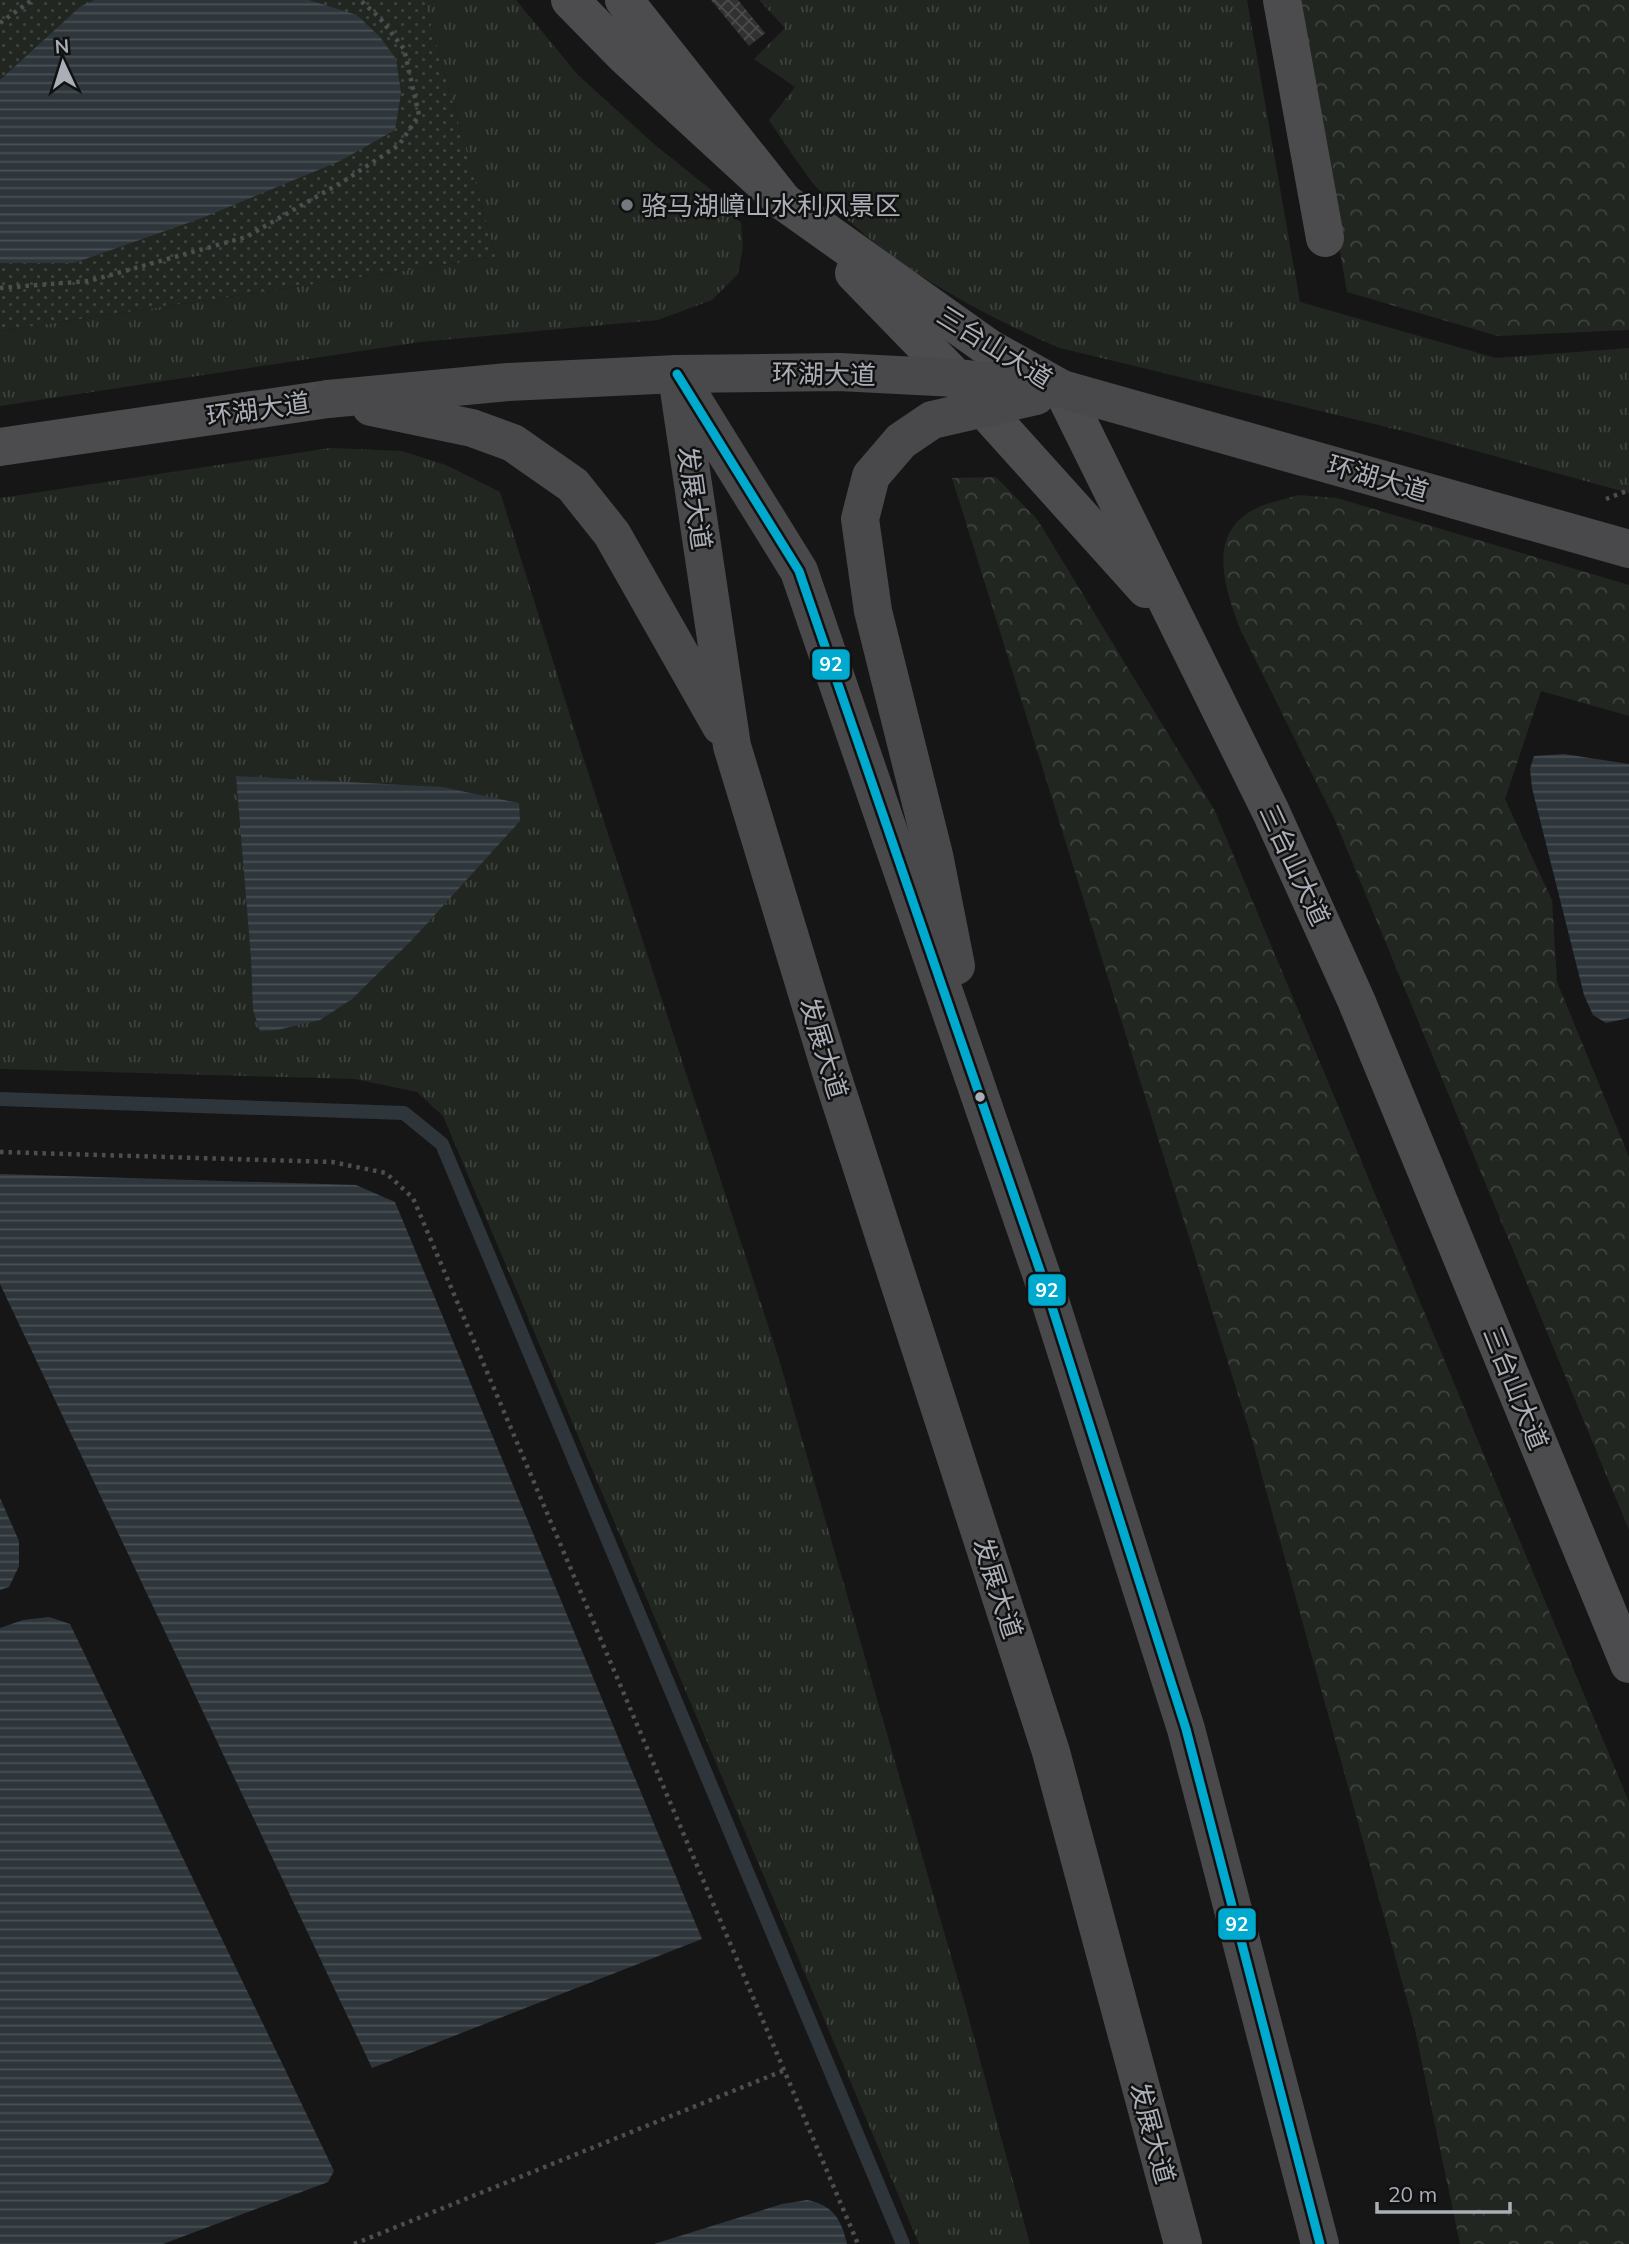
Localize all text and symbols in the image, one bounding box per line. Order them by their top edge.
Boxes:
north arrow [28,28,98,98]
text: N [54,34,70,59]
place label: 骆马湖嶂山水利风景区 [641,189,901,222]
marker: 骆马湖嶂山水利风景区 [619,197,635,213]
street label: 三台山大道 [931,299,1059,395]
street label: 环湖大道 [772,357,876,391]
street label: 环湖大道 [204,385,312,433]
street label: 发展大道 [671,444,719,552]
street label: 环湖大道 [1323,448,1433,508]
line badge: 92 [811,648,851,681]
text: 92 [820,652,842,676]
street label: 三台山大道 [1253,799,1337,931]
street label: 发展大道 [793,993,855,1103]
unlabelled marker [973,1090,987,1104]
line badge: 92 [1027,1273,1067,1307]
text: 92 [1036,1278,1058,1302]
street label: 三台山大道 [1476,1322,1556,1454]
street label: 发展大道 [966,1533,1030,1643]
line badge: 92 [1217,1907,1257,1941]
text: 92 [1226,1912,1248,1936]
street label: 发展大道 [1124,2078,1182,2188]
scale bar [1377,2170,1510,2214]
text: 20 m [1388,2181,1437,2207]

